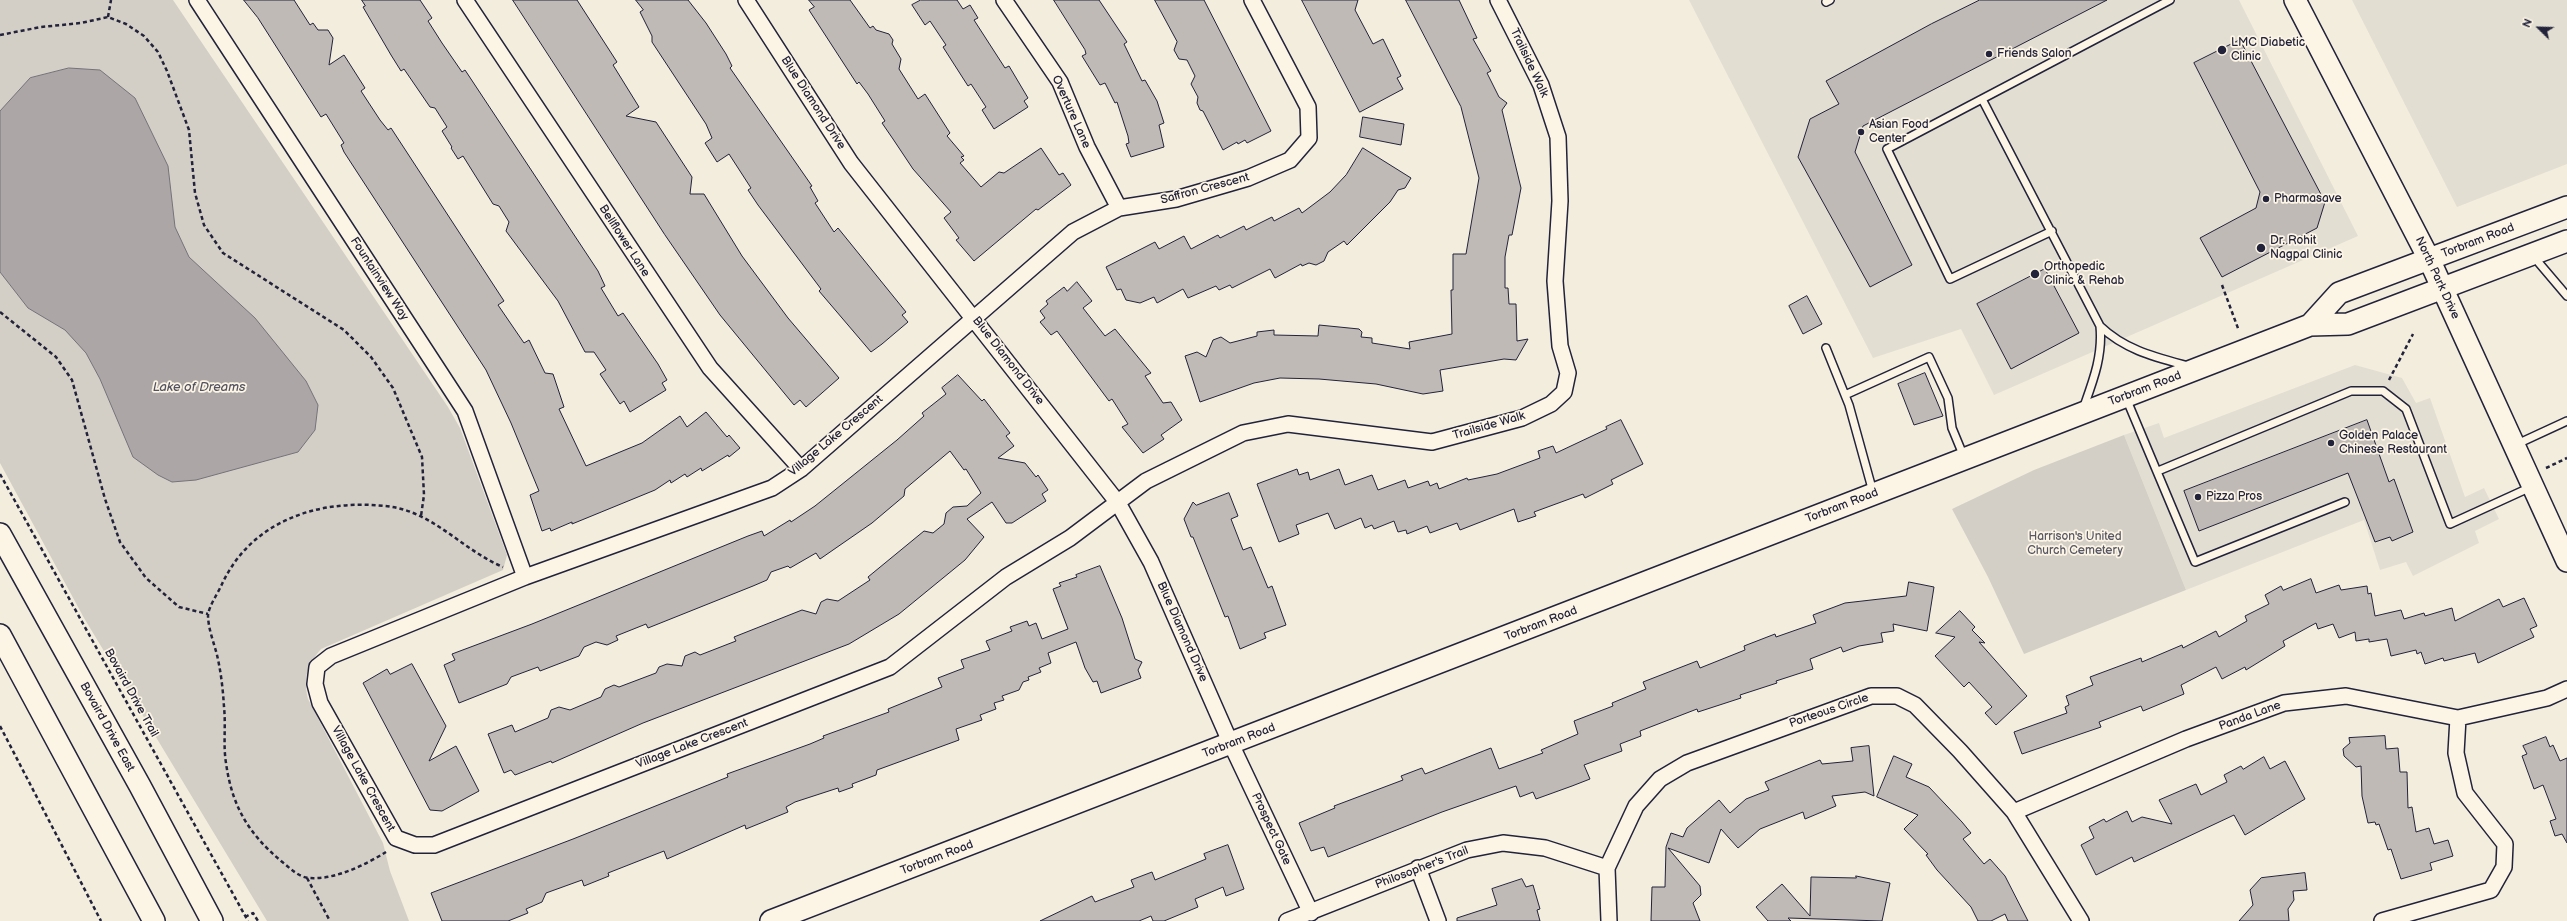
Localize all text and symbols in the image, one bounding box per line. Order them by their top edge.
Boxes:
north arrow [2519,8,2559,48]
text: N [2520,17,2535,29]
street label: Trailside Walk [1507,26,1551,100]
place label: LMC Diabetic Clinic [2231,36,2305,64]
marker: LMC Diabetic Clinic [2216,44,2228,56]
place label: Friends Salon [1997,47,2071,61]
marker: Friends Salon [1984,49,1994,59]
street label: Blue Diamond Drive [778,54,848,152]
street label: Overture Lane [1048,73,1094,151]
place label: Asian Food Center [1869,118,1929,146]
marker: Asian Food Center [1856,127,1866,137]
street label: Saffron Crescent [1159,170,1251,208]
place label: Pharmasave [2274,192,2341,206]
marker: Pharmasave [2261,194,2271,204]
street label: Bellflower Lane [595,202,653,280]
street label: Torbram Road [2440,220,2516,262]
place label: Dr. Rohit Nagpal Clinic [2270,234,2342,262]
street label: North Park Drive [2412,234,2462,322]
street label: Fountainview Way [347,235,411,323]
marker: Dr. Rohit Nagpal Clinic [2255,242,2267,254]
place label: Orthopedic Clinic & Rehab [2044,260,2124,288]
marker: Orthopedic Clinic & Rehab [2029,268,2041,280]
street label: Blue Diamond Drive [969,314,1047,408]
street label: Torbram Road [2107,368,2183,410]
water label: Lake of Dreams [153,380,245,396]
street label: Village Lake Crescent [786,392,886,480]
street label: Trailside Walk [1451,409,1527,443]
place label: Golden Palace Chinese Restaurant [2339,429,2447,457]
marker: Golden Palace Chinese Restaurant [2326,438,2336,448]
street label: Torbram Road [1804,485,1880,527]
place label: Pizza Pros [2206,490,2262,504]
marker: Pizza Pros [2193,492,2203,502]
park label: Harrison's United Church Cemetery [2027,530,2123,558]
street label: Blue Diamond Drive [1153,580,1211,684]
street label: Torbram Road [1503,603,1579,645]
street label: Bovaird Drive Trail [101,646,161,740]
street label: Bovaird Drive East [76,680,138,774]
street label: Porteous Circle [1787,691,1871,731]
street label: Panda Lane [2217,698,2283,734]
street label: Village Lake Crescent [634,716,750,772]
street label: Torbram Road [1201,720,1277,762]
street label: Village Lake Crescent [328,724,398,834]
street label: Prospect Gate [1248,791,1294,867]
street label: Torbram Road [899,837,975,879]
street label: Philosopher's Trail [1373,844,1471,892]

